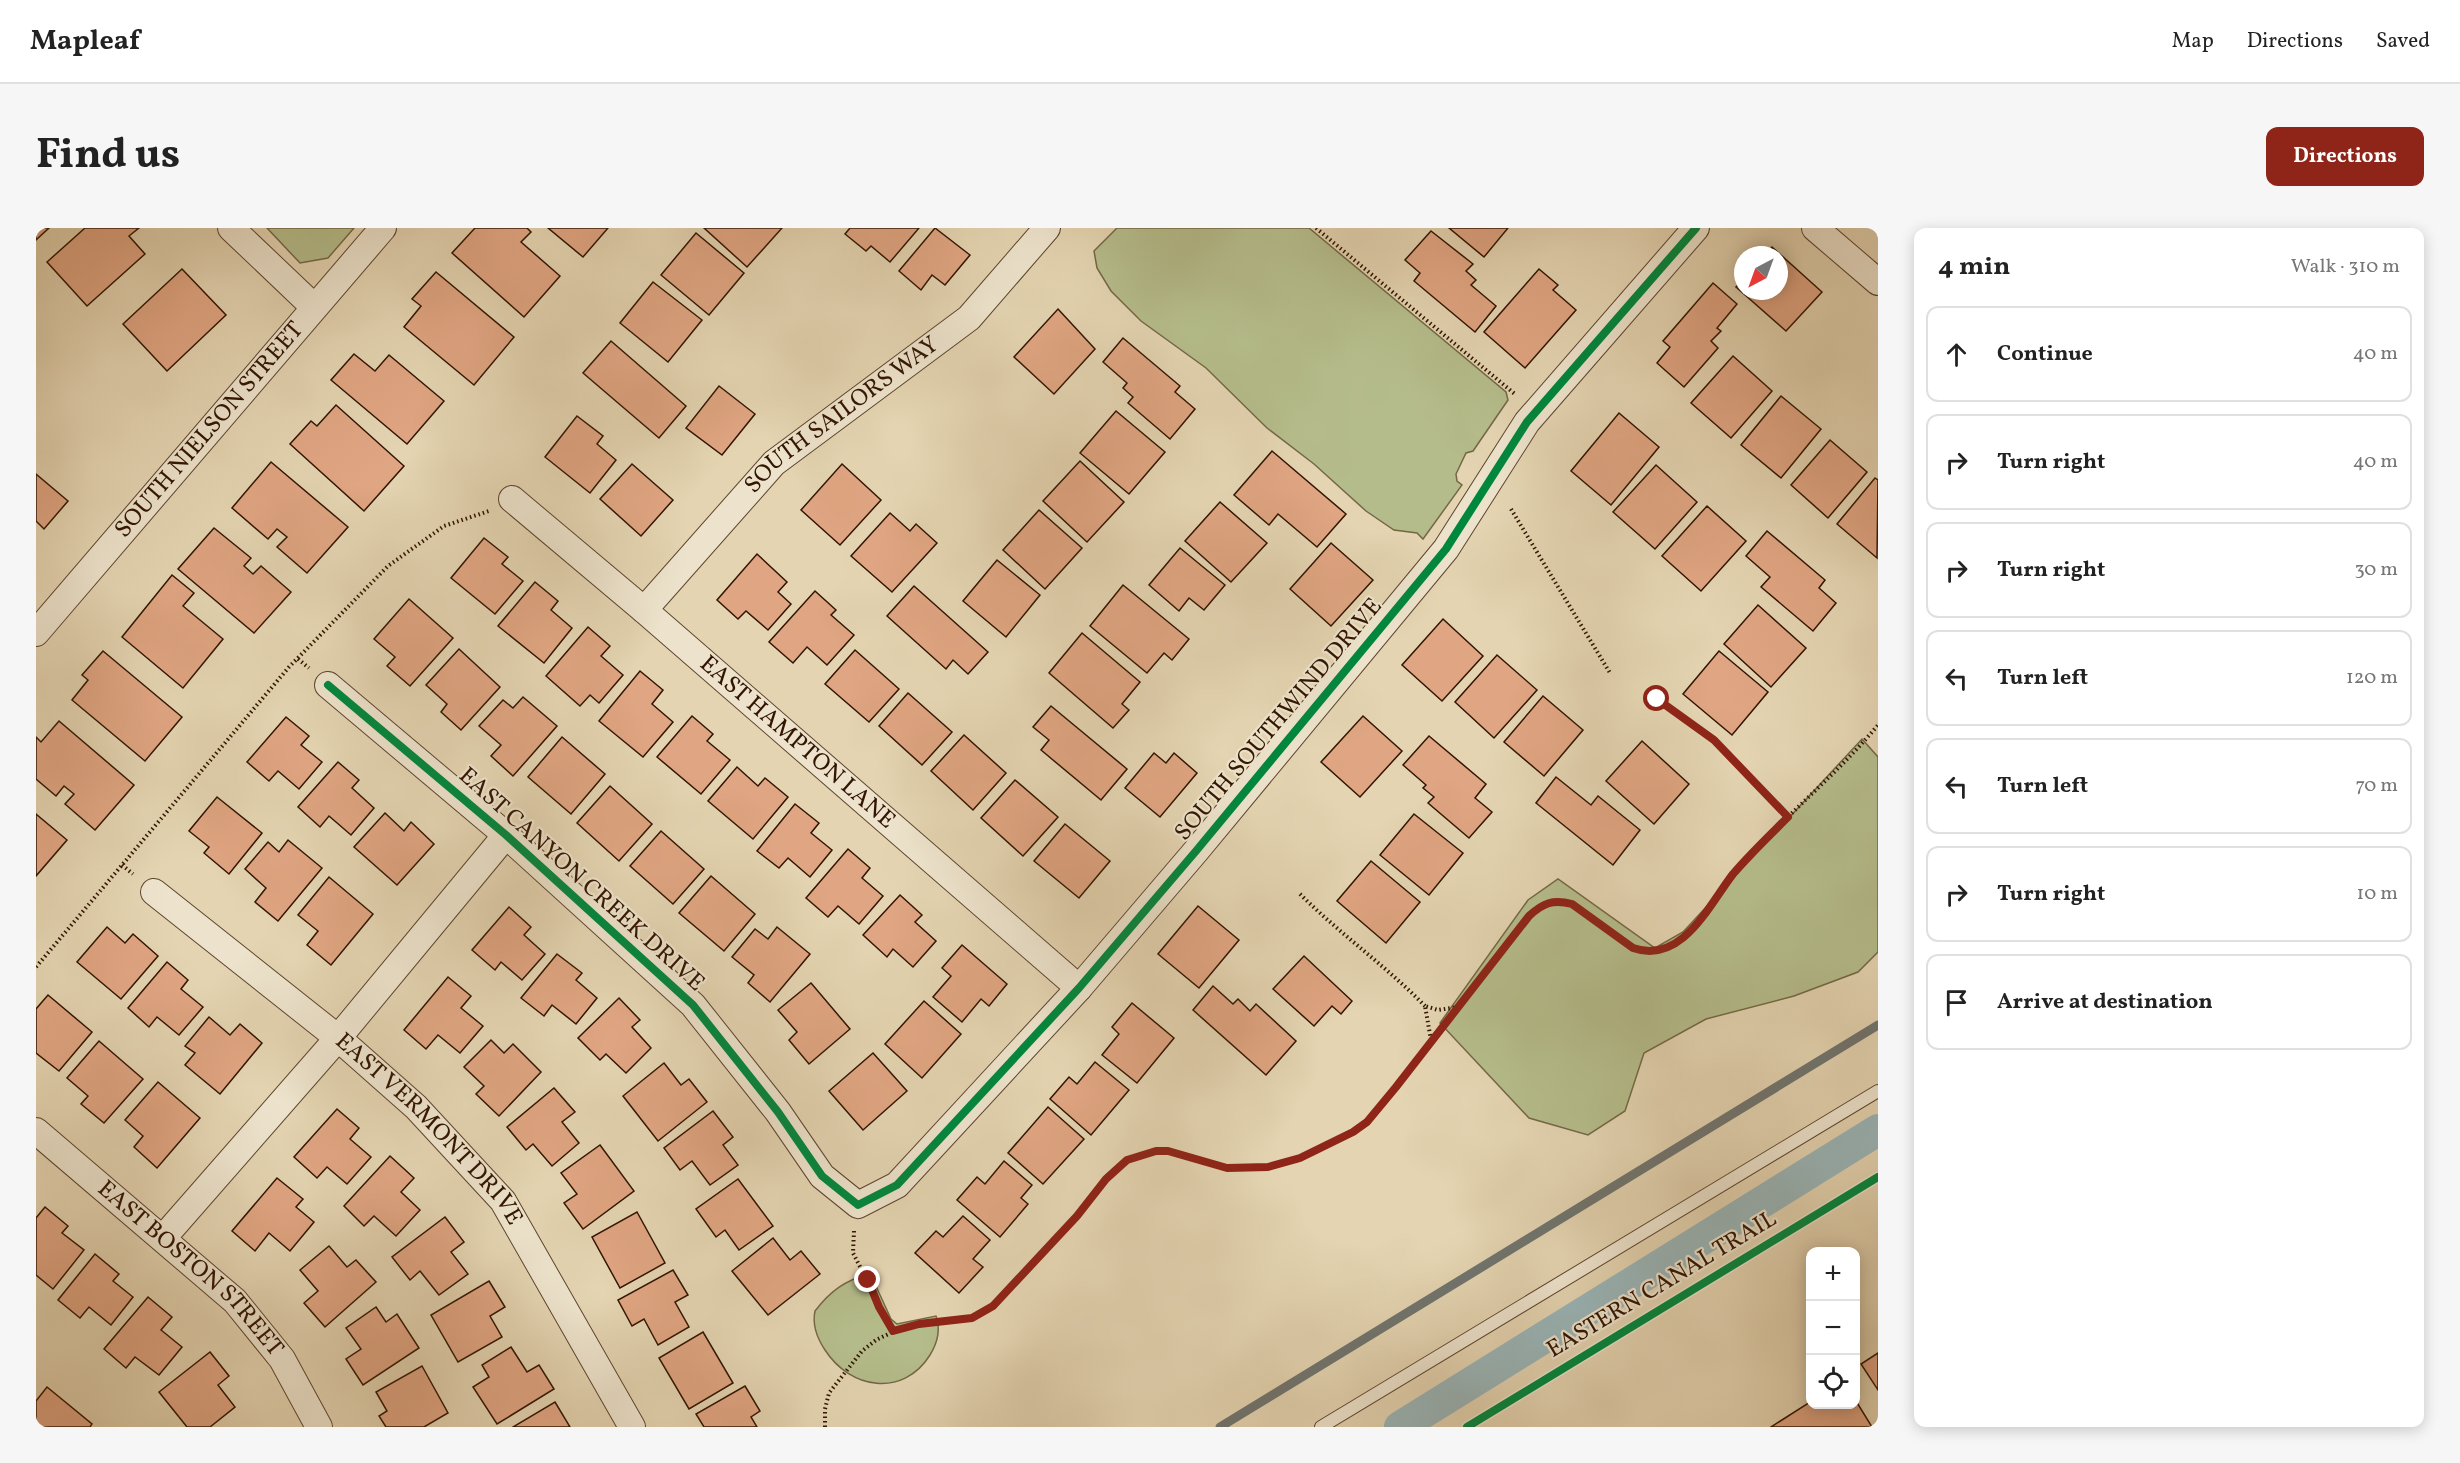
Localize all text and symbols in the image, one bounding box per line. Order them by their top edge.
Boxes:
text: Mapleaf [30,22,140,61]
text: Map [2172,27,2214,56]
text: Directions [2247,27,2343,56]
text: Saved [2376,27,2430,56]
text: Find us [36,127,180,186]
button: Directions [2266,127,2424,186]
north arrow [1734,246,1788,300]
text: 4 min [1938,249,2010,285]
text: Walk · 310 m [2291,253,2400,281]
street label: SOUTH NIELSON STREET [107,315,312,546]
street label: SOUTH SAILORS WAY [737,329,946,502]
icon: ahead [1940,338,1973,371]
text: Continue [1997,339,2093,370]
text: 40 m [2353,340,2398,368]
icon: right [1940,446,1973,479]
text: Turn right [1997,447,2105,478]
text: 40 m [2353,448,2398,476]
icon: right [1940,554,1973,587]
text: Turn right [1997,555,2105,586]
text: 30 m [2354,556,2398,584]
street label: SOUTH SOUTHWIND DRIVE [1167,591,1391,849]
street label: EAST HAMPTON LANE [692,648,902,837]
icon: left [1940,662,1973,695]
text: Turn left [1997,663,2088,694]
text: 120 m [2346,664,2398,692]
route start [1643,685,1669,711]
street label: EAST CANYON CREEK DRIVE [450,760,712,1000]
icon: left [1940,770,1973,803]
text: Turn left [1997,771,2088,802]
text: 70 m [2355,772,2398,800]
icon: right [1940,878,1973,911]
text: Turn right [1997,879,2105,910]
text: 10 m [2357,880,2398,908]
icon: arrive [1940,986,1973,1019]
text: Arrive at destination [1997,987,2213,1018]
street label: EAST VERMONT DRIVE [327,1026,530,1232]
street label: EAST BOSTON STREET [89,1173,291,1364]
street label: EASTERN CANAL TRAIL [1541,1203,1783,1367]
map controls [1806,1247,1860,1409]
button: + [1806,1247,1860,1301]
route end [854,1266,880,1292]
button: − [1806,1301,1860,1355]
button: locate [1806,1355,1860,1409]

